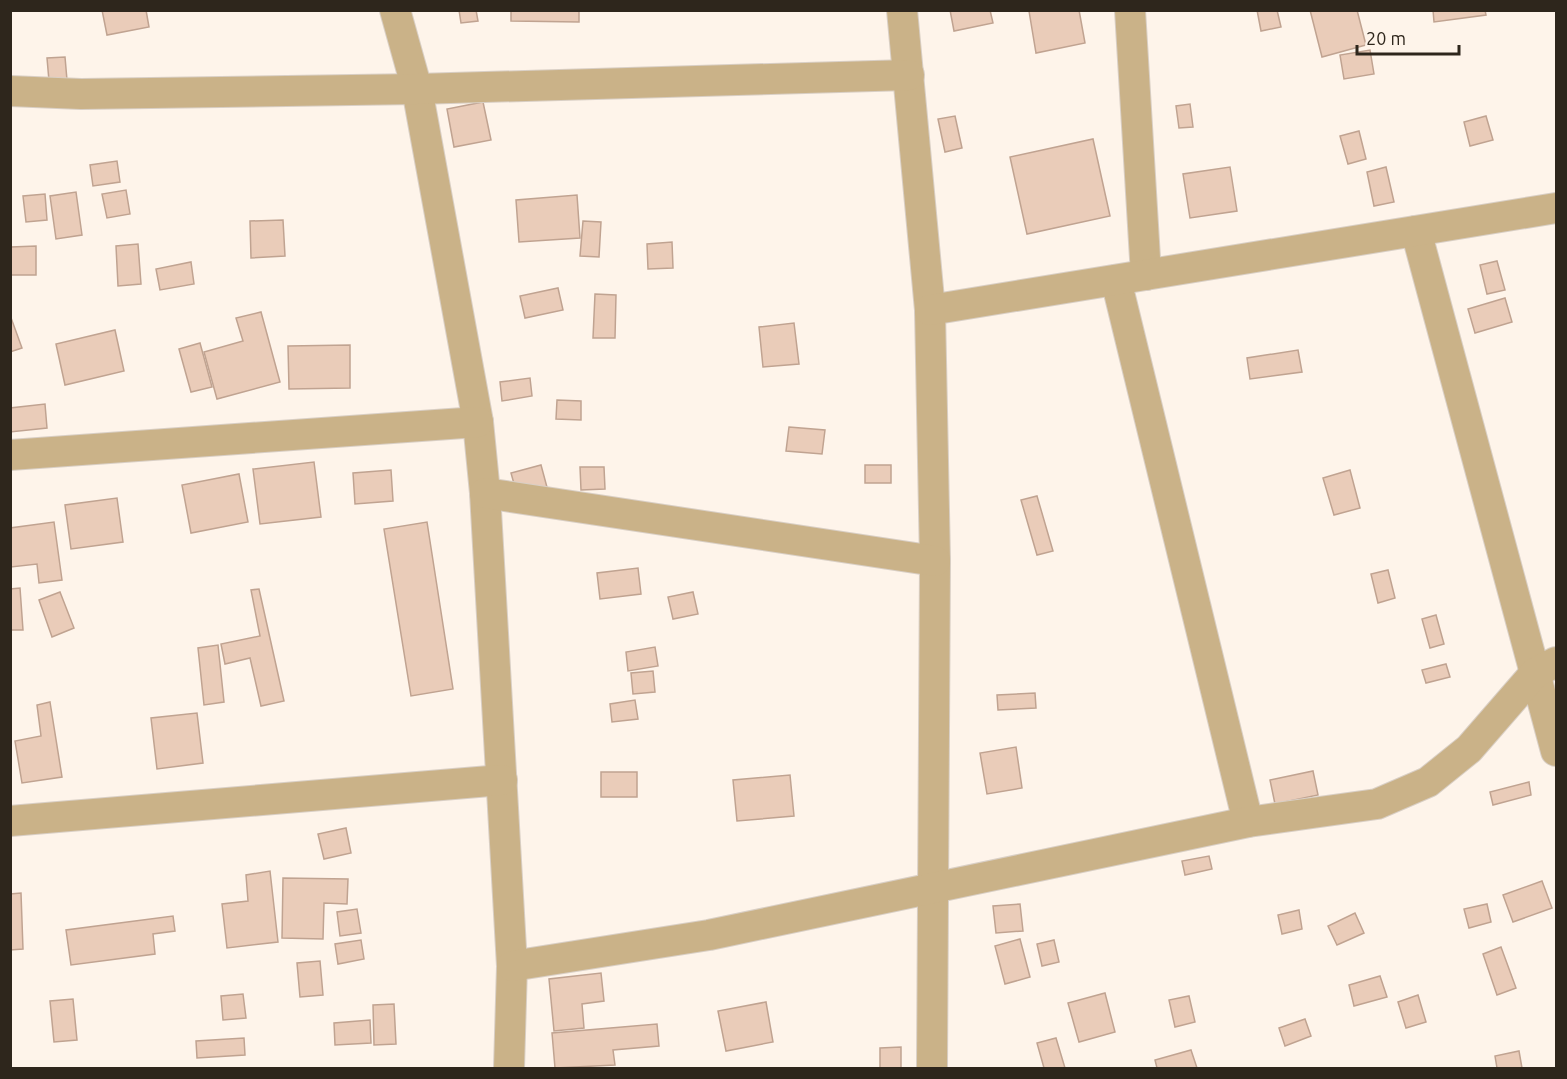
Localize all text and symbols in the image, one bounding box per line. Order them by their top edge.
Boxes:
scale bar [1357,18,1459,56]
text: 20 m [1366,28,1406,48]

